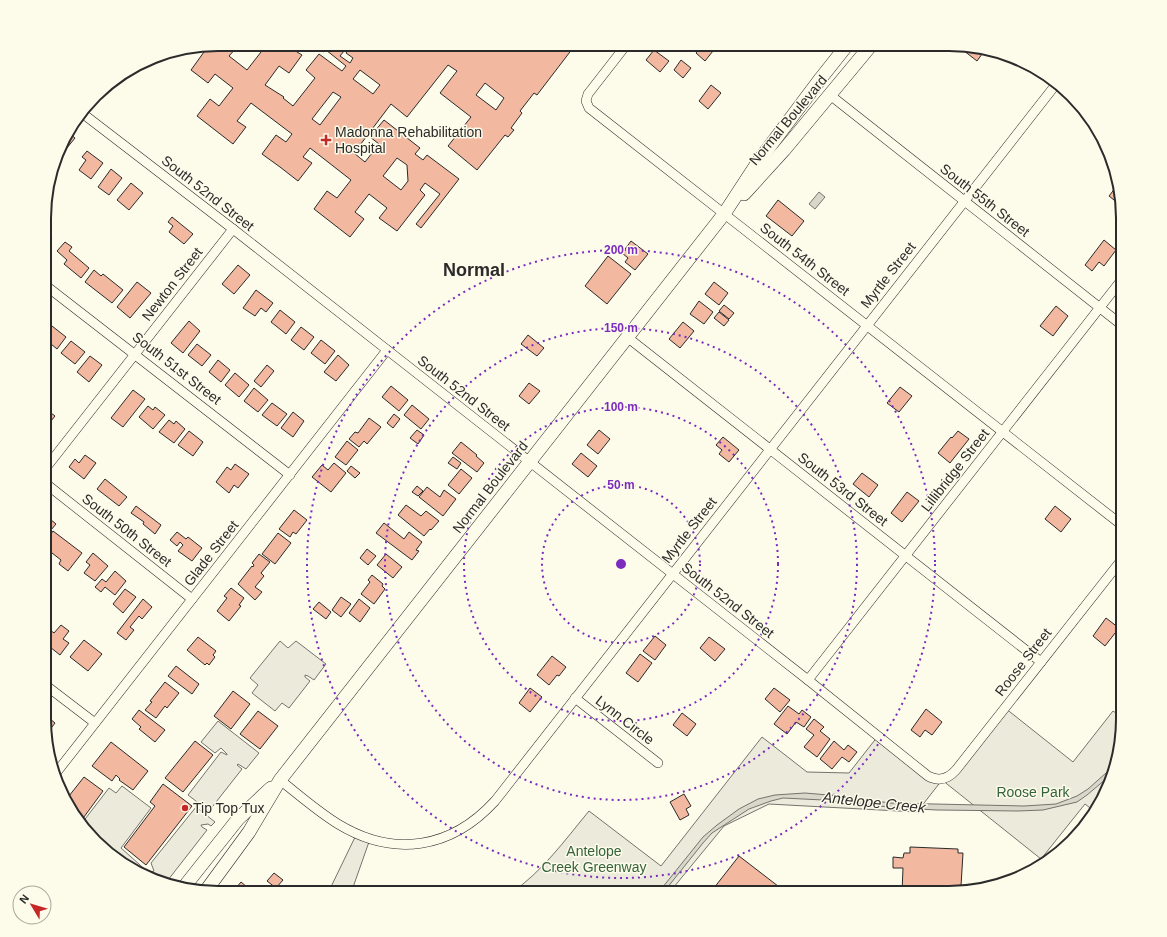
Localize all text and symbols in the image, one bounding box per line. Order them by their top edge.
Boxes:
street label: Normal Boulevard [746,72,830,168]
place label: Madonna Rehabilitation Hospital [335,124,482,156]
marker: Madonna Rehabilitation Hospital [320,134,332,146]
street label: South 52nd Street [159,152,257,234]
street label: South 55th Street [937,160,1033,240]
street label: South 54th Street [757,219,853,299]
street label: Myrtle Street [857,239,919,311]
text: 200 m [604,243,638,257]
street label: Newton Street [138,244,206,324]
district label: Normal [443,260,505,280]
text: 150 m [604,321,638,335]
street label: South 51st Street [129,328,225,408]
street label: South 52nd Street [415,352,513,434]
text: 100 m [604,400,638,414]
street label: Lillibridge Street [918,425,992,514]
street label: Normal Boulevard [449,438,531,536]
street label: South 53rd Street [795,449,891,529]
text: 50 m [607,478,635,492]
street label: South 50th Street [79,490,175,570]
street label: Myrtle Street [658,494,720,566]
street label: Glade Street [180,517,242,589]
centre of rings [614,557,628,571]
street label: South 52nd Street [679,559,777,641]
street label: Roose Street [992,625,1055,699]
street label: Lynn Circle [593,692,657,748]
park label: Roose Park [996,784,1071,800]
water label: Antelope Creek [821,788,928,816]
place label: Tip Top Tux [193,800,265,816]
marker: Tip Top Tux [180,803,190,813]
park label: Antelope Creek Greenway [541,843,647,875]
north arrow [12,885,52,925]
text: N [17,892,31,906]

